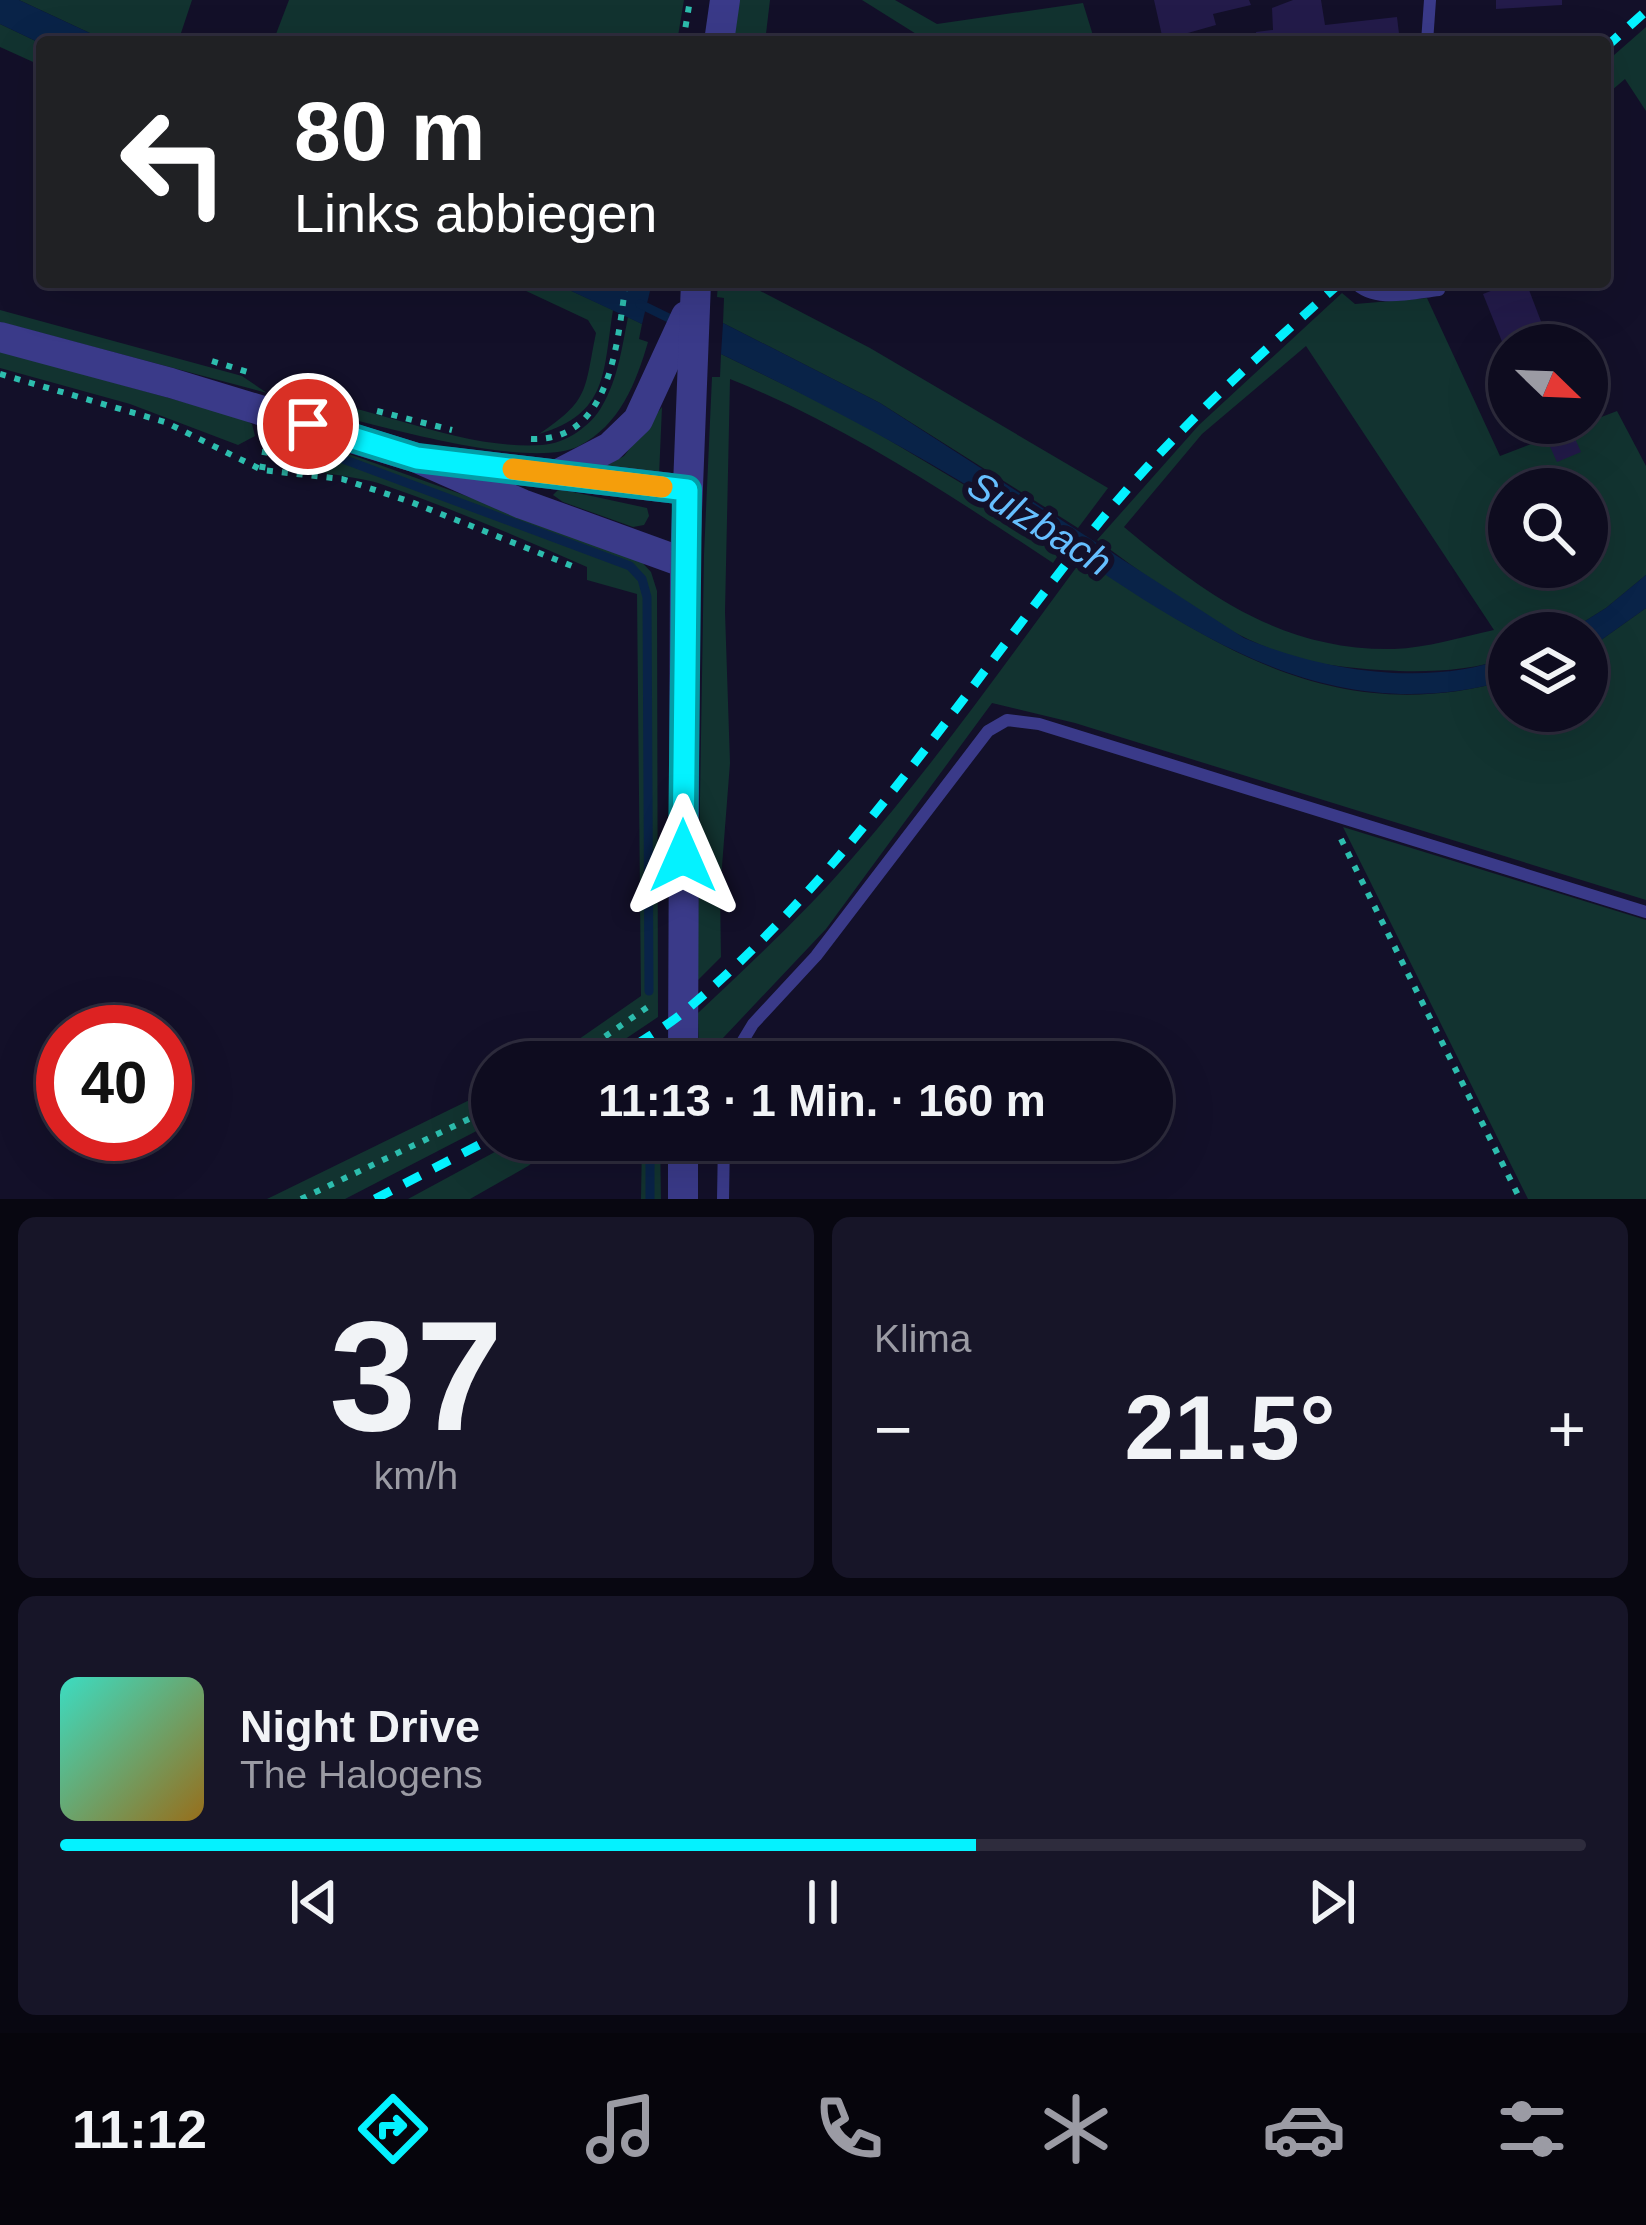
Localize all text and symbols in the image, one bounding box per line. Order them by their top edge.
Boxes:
icon: left [96,84,252,240]
text: 80 m [294,84,485,178]
text: Links abbiegen [294,183,657,243]
north arrow [1488,324,1608,444]
map controls [1488,324,1608,732]
pin [257,373,359,475]
icon: arrive [275,391,341,457]
water label: Sulzbach [960,463,1119,584]
button: search [1488,468,1608,588]
button: layers [1488,612,1608,732]
position arrow [620,793,746,919]
speed limit sign: 40 [36,1005,192,1161]
text: 11:13 · 1 Min. · 160 m [598,1075,1046,1126]
text: 37 [329,1289,503,1463]
text: Klima [874,1317,972,1360]
text: 21.5° [1124,1378,1336,1478]
text: − [874,1392,913,1466]
text: + [1547,1392,1586,1466]
text: km/h [374,1454,458,1497]
text: Night Drive [240,1701,480,1752]
text: The Halogens [240,1753,483,1796]
icon: previous [281,1869,347,1935]
icon: pause [790,1869,856,1935]
icon: next [1299,1869,1365,1935]
icon: directions [351,2087,435,2171]
icon: music [579,2087,663,2171]
icon: phone [807,2087,891,2171]
icon: climate [1034,2087,1118,2171]
icon: car [1262,2087,1346,2171]
icon: filters [1490,2087,1574,2171]
text: 11:12 [72,2099,207,2159]

